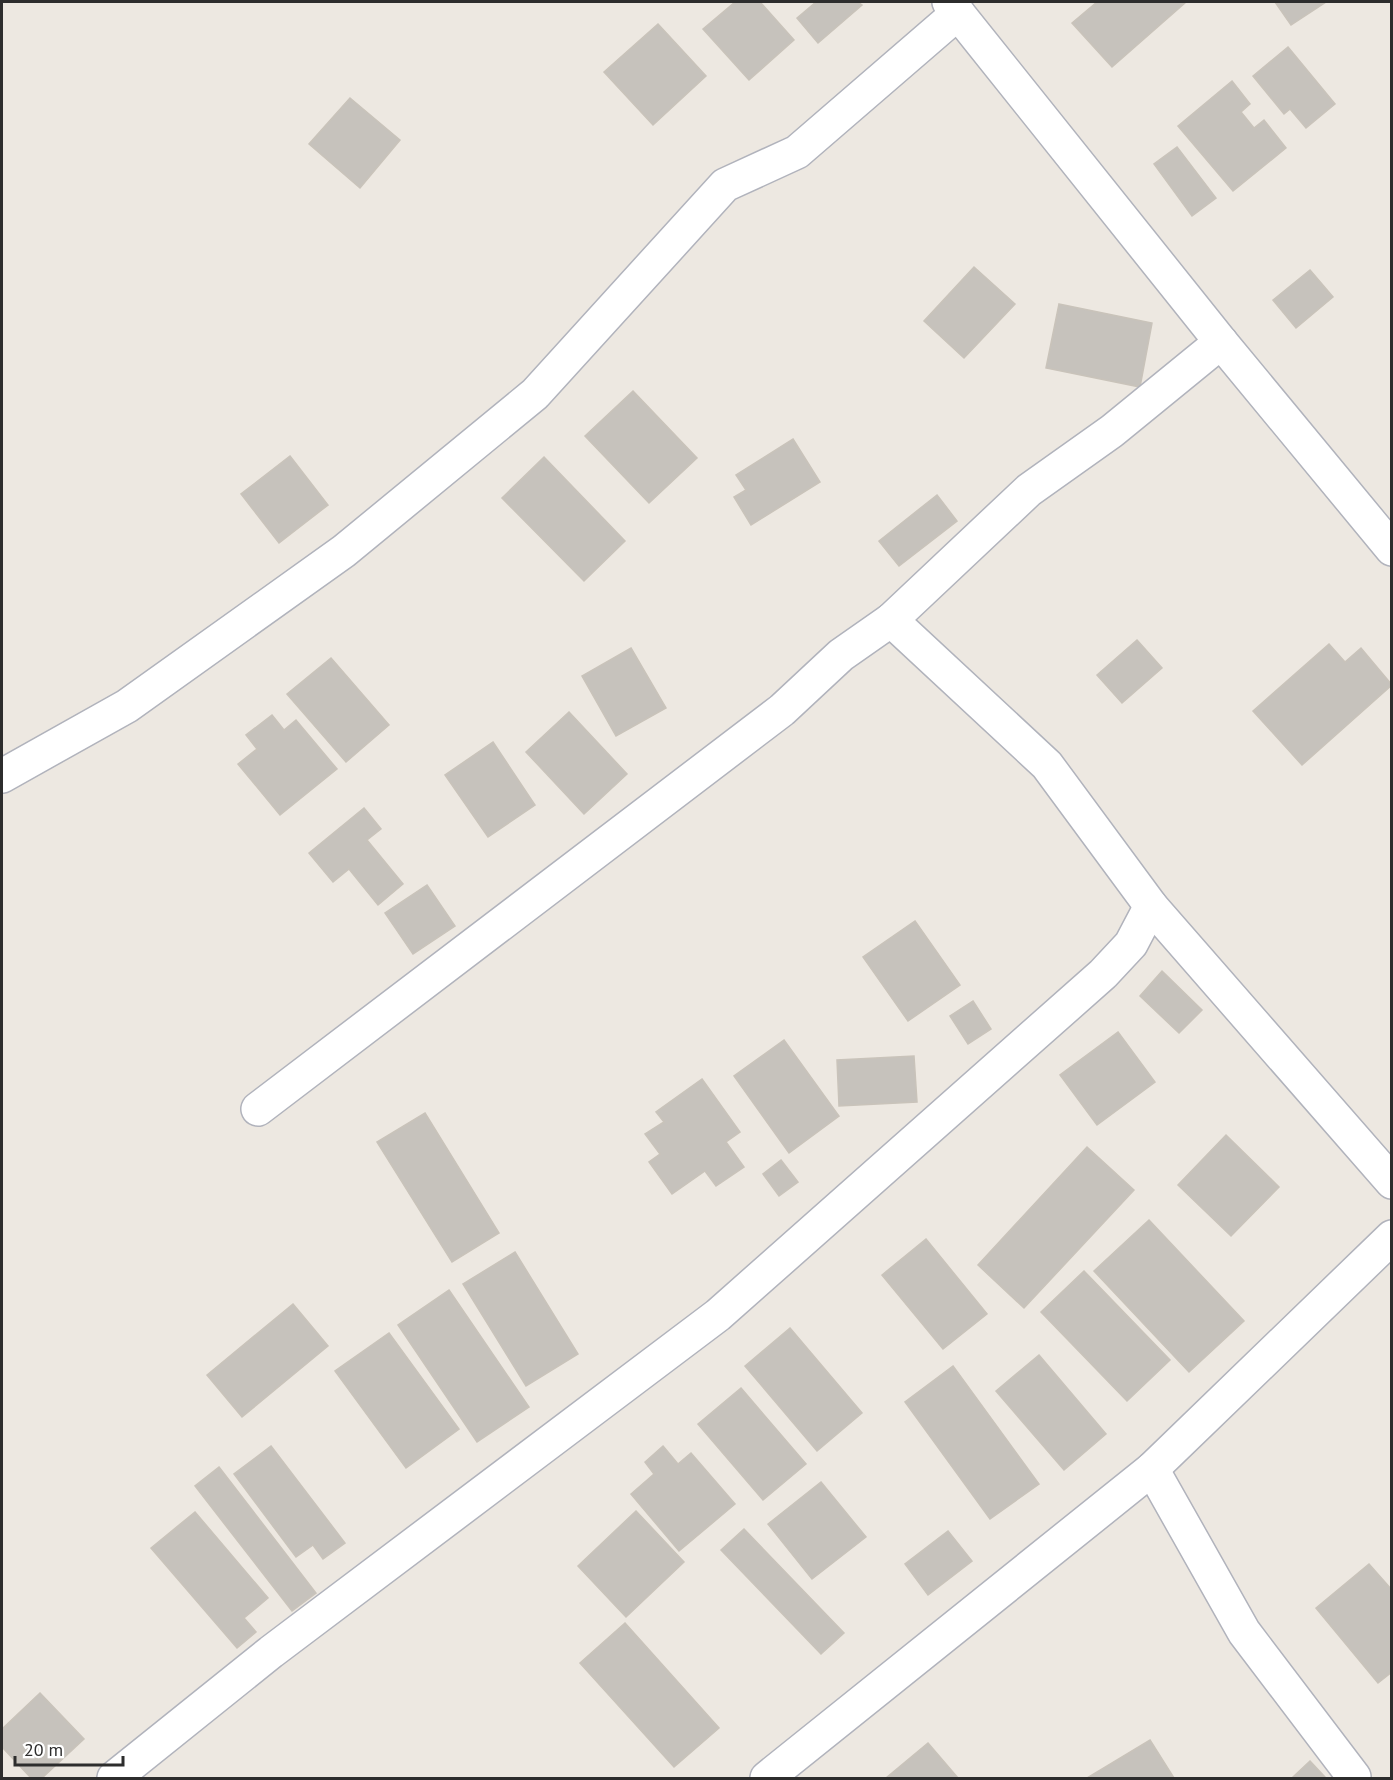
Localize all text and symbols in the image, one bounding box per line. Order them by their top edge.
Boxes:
scale bar [15,1729,123,1767]
text: 20 m [24,1738,63,1761]

